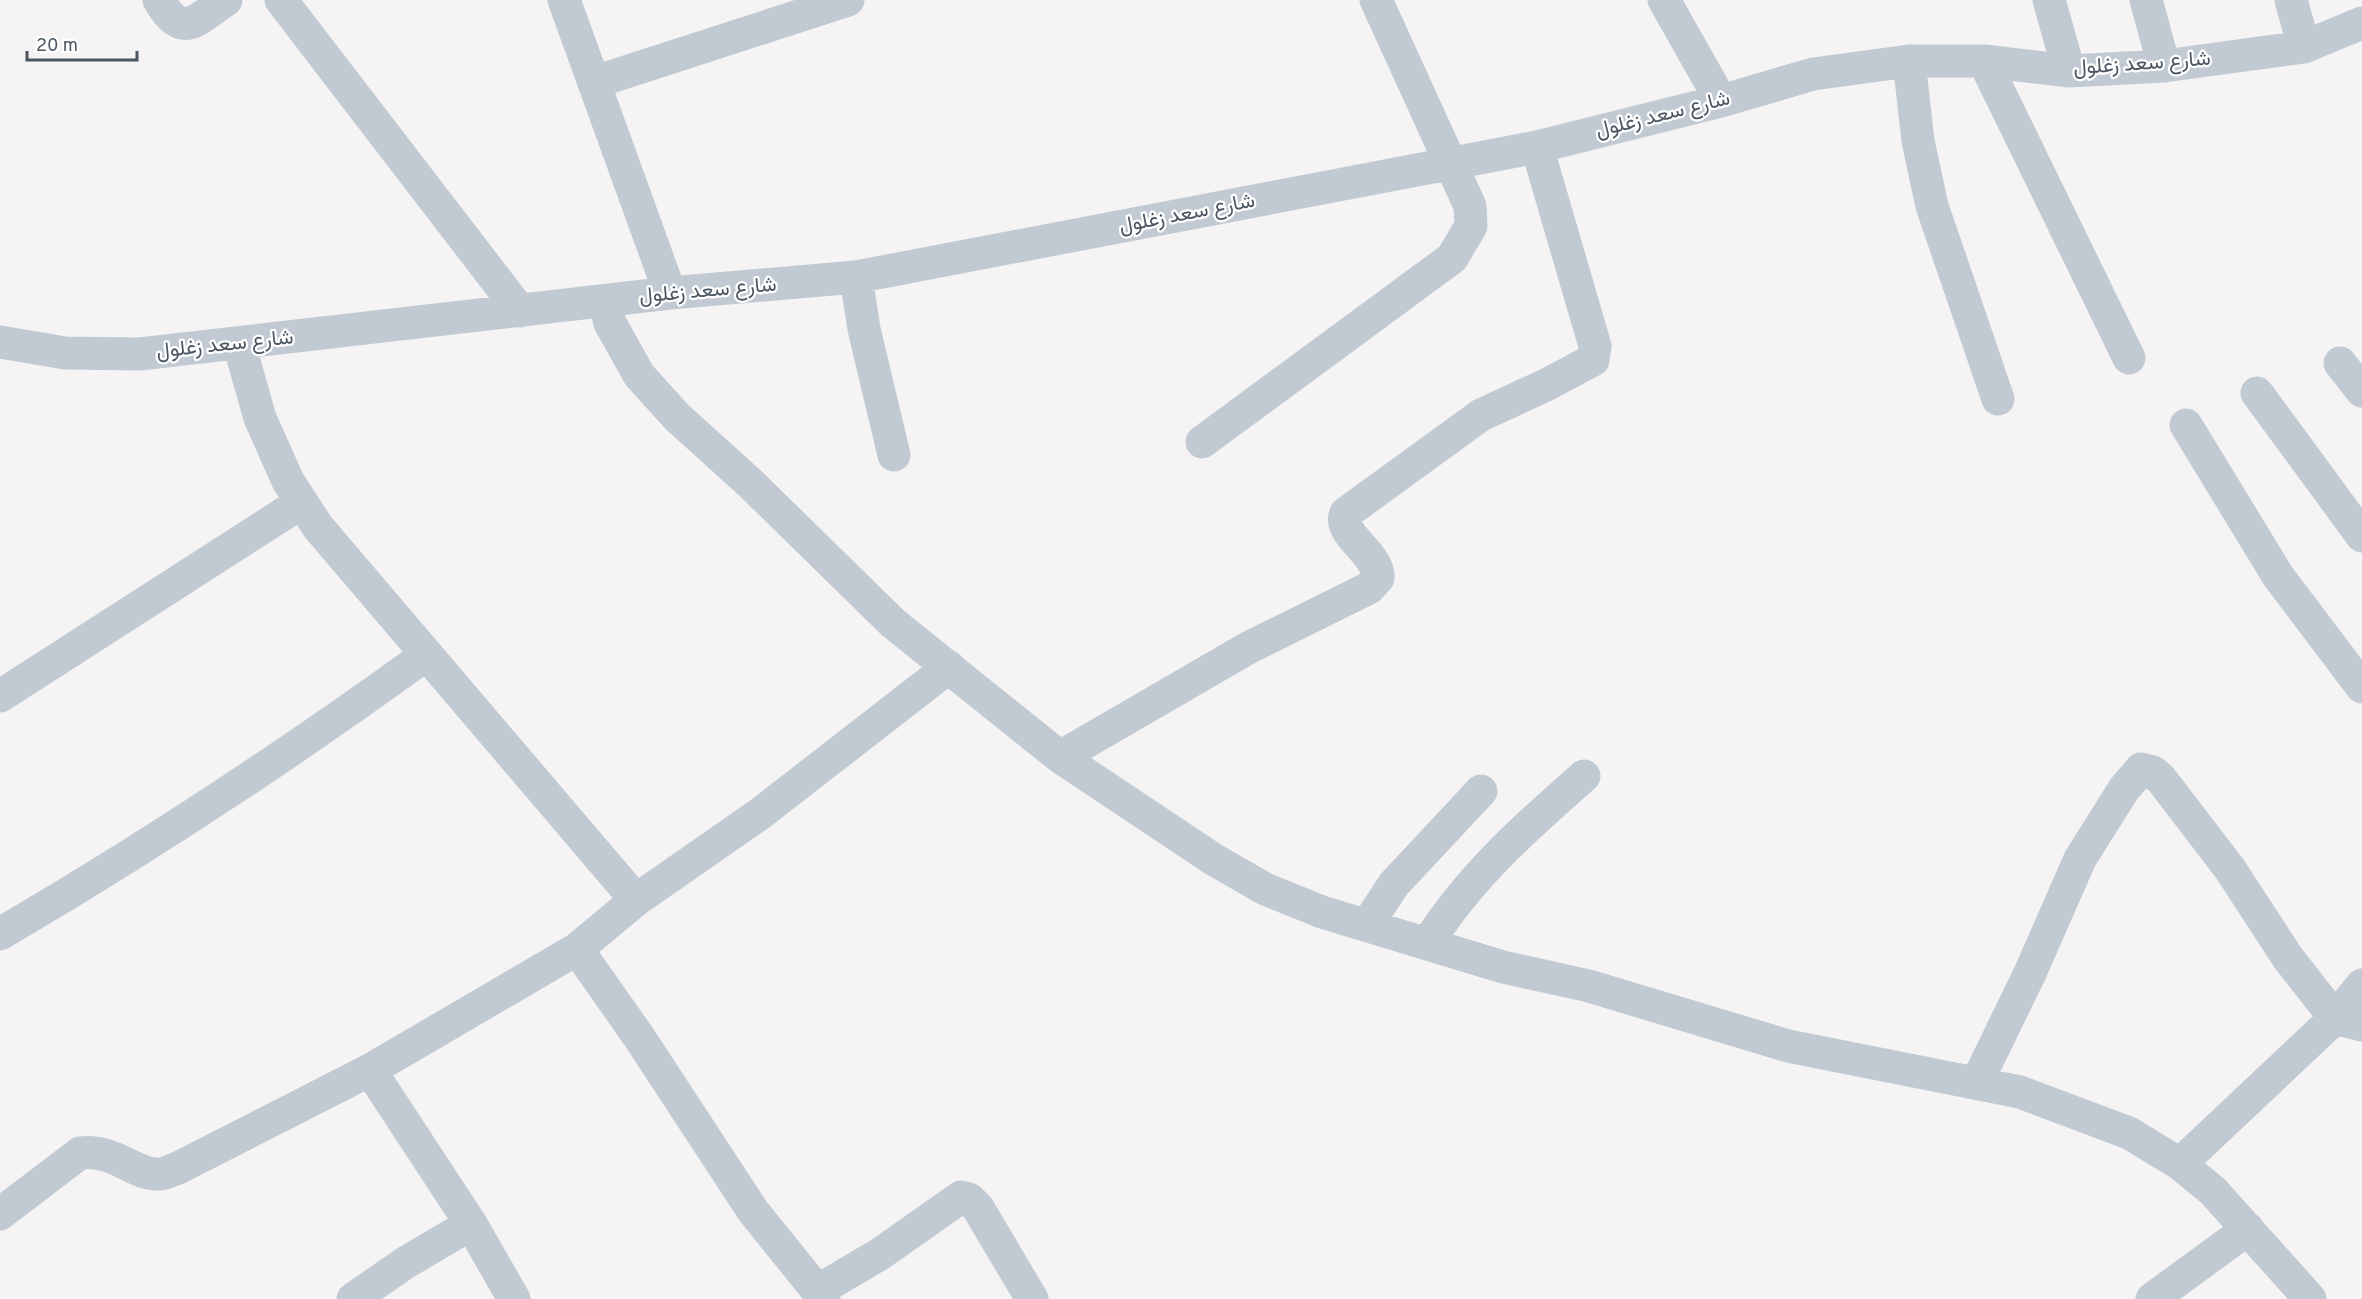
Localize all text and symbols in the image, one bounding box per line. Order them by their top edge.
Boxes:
scale bar [27,24,136,62]
text: 20 m [36,35,78,58]
street label: شارع سعد زغلول [2072,46,2212,82]
street label: شارع سعد زغلول [1593,85,1733,145]
street label: شارع سعد زغلول [1117,188,1257,240]
street label: شارع سعد زغلول [638,272,778,310]
street label: شارع سعد زغلول [155,324,295,366]

